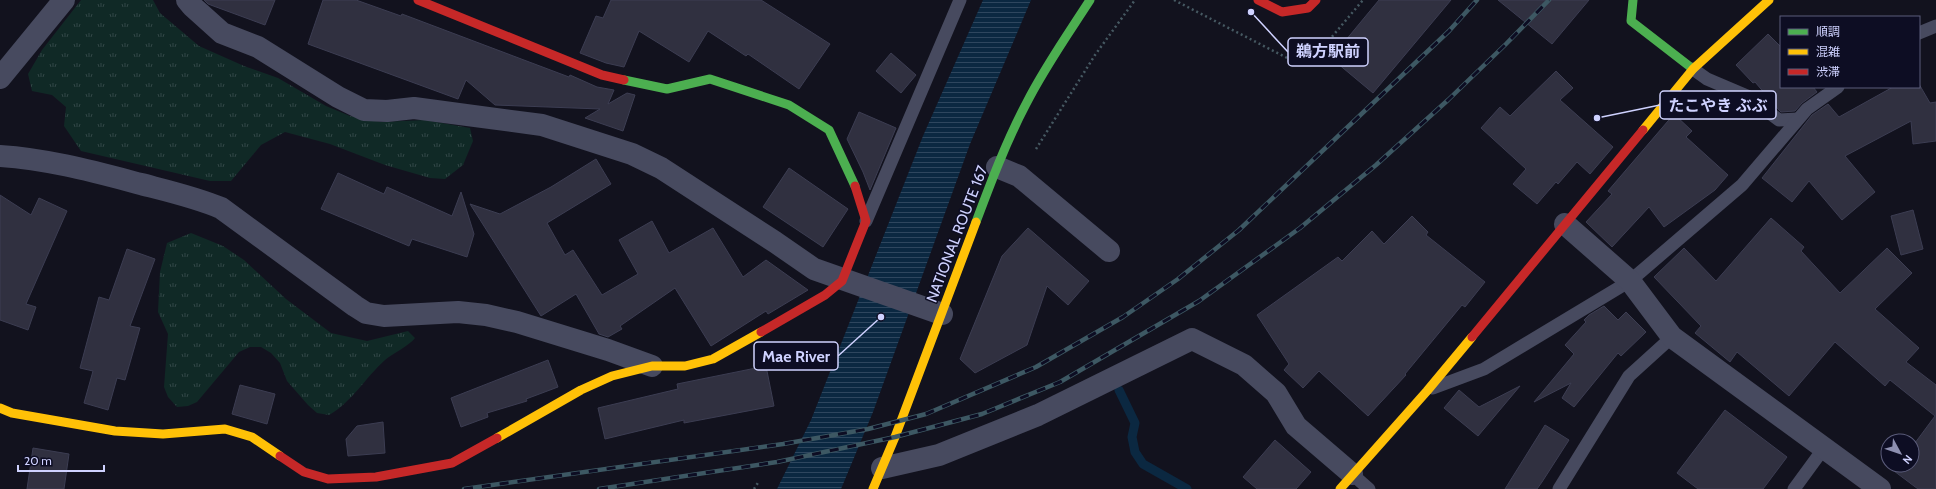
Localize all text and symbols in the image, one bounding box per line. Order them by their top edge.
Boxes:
legend [1780,16,1920,88]
text: 順調 [1816,24,1840,39]
callout: 鵜方駅前 [1288,38,1368,66]
text: 鵜方駅前 [1296,42,1360,61]
text: 混雑 [1816,44,1840,59]
text: 渋滞 [1816,64,1840,79]
callout: たこやき ぶぶ [1660,91,1776,119]
text: たこやき ぶぶ [1668,96,1768,115]
street label: NATIONAL ROUTE 167 [923,163,992,305]
callout: Mae River [754,342,838,370]
text: Mae River [762,347,831,366]
north arrow [1880,433,1920,473]
scale bar [18,447,104,473]
text: N [1900,452,1916,467]
text: 20 m [24,453,52,468]

